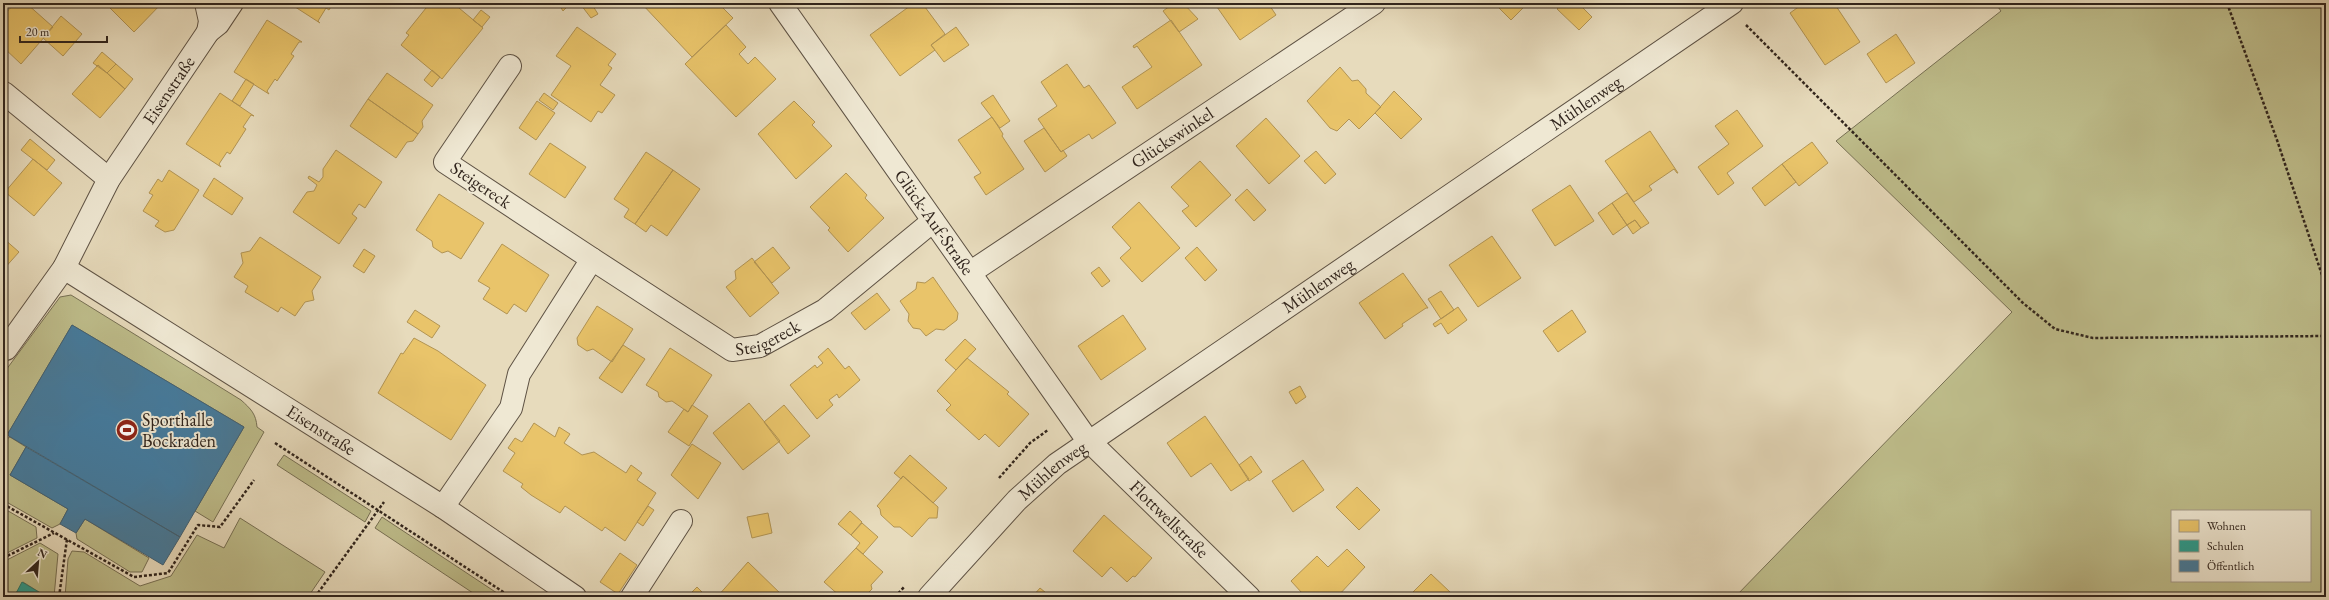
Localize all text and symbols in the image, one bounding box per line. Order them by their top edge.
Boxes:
scale bar [20,18,107,44]
text: 20 m [26,24,50,40]
street label: Eisenstraße [137,51,200,129]
street label: Mühlenweg [1545,70,1626,135]
street label: Glückswinkel [1126,101,1218,173]
street label: Steigereck [446,156,517,214]
street label: Glück-Auf-Straße [890,165,980,279]
street label: Mühlenweg [1277,252,1358,318]
street label: Steigereck [734,314,805,360]
street label: Eisenstraße [282,399,360,460]
place label: Sporthalle Bockraden [142,408,217,452]
sports icon: Sporthalle Bockraden [114,417,140,443]
street label: Mühlenweg [1013,435,1091,505]
street label: Flottwellstraße [1125,475,1214,563]
legend [2171,510,2311,582]
text: Wohnen [2207,518,2247,534]
text: Schulen [2207,538,2245,554]
north arrow [18,542,58,582]
text: N [35,545,50,561]
text: Öffentlich [2207,558,2254,574]

